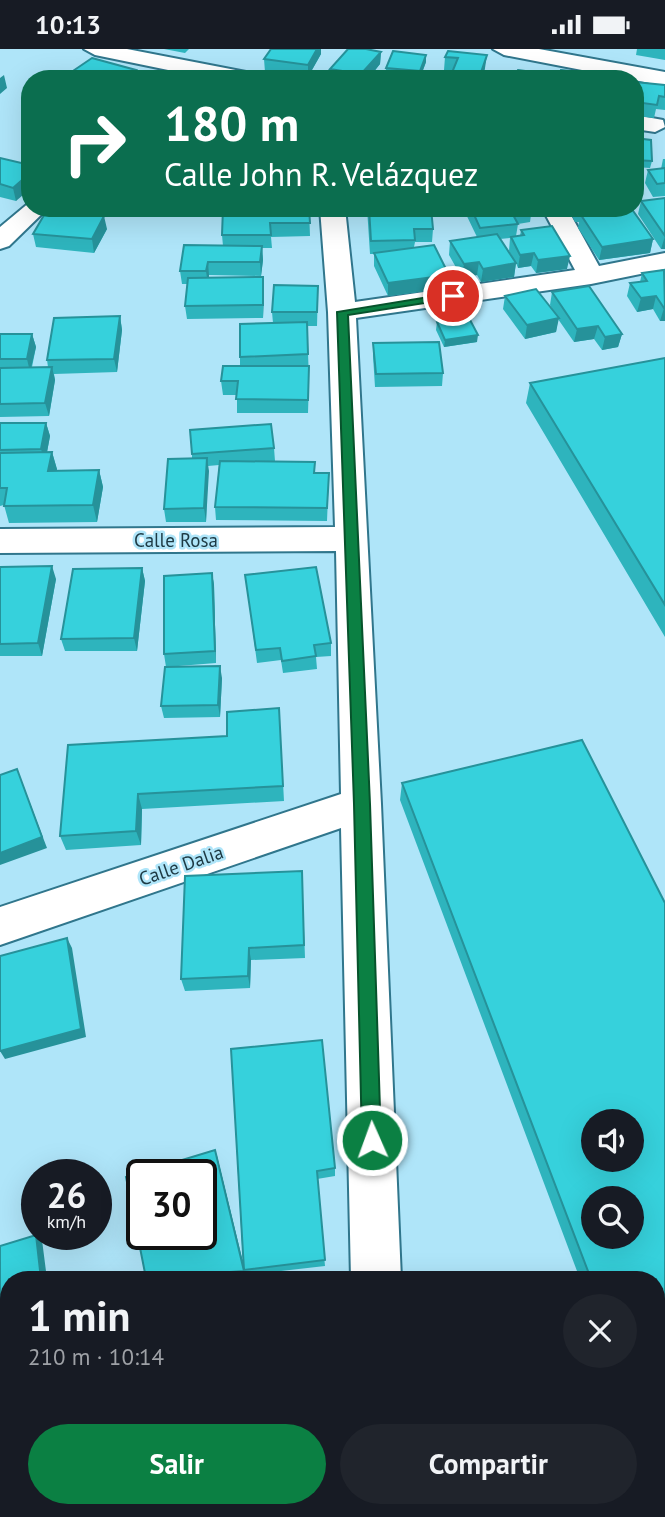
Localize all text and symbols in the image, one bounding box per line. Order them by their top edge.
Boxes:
text: 10:13 [35,8,101,41]
text: 180 m [164,91,299,155]
icon: right [49,98,140,189]
text: Calle John R. Velázquez [164,153,478,195]
pin [423,266,483,326]
icon: arrive [434,277,472,315]
street label: Calle Rosa [134,528,218,552]
street label: Calle Dalia [136,839,226,891]
position arrow [335,1103,409,1177]
map controls [581,1109,644,1249]
button: sound [581,1109,644,1172]
speed limit sign: 30 [126,1159,217,1250]
text: 26 [47,1172,86,1218]
button: search [581,1186,644,1249]
text: km/h [47,1210,86,1233]
text: 1 min [28,1288,130,1343]
button: close [563,1294,637,1368]
text: 210 m · 10:14 [28,1342,164,1371]
button: Salir [28,1424,326,1504]
button: Compartir [340,1424,637,1504]

